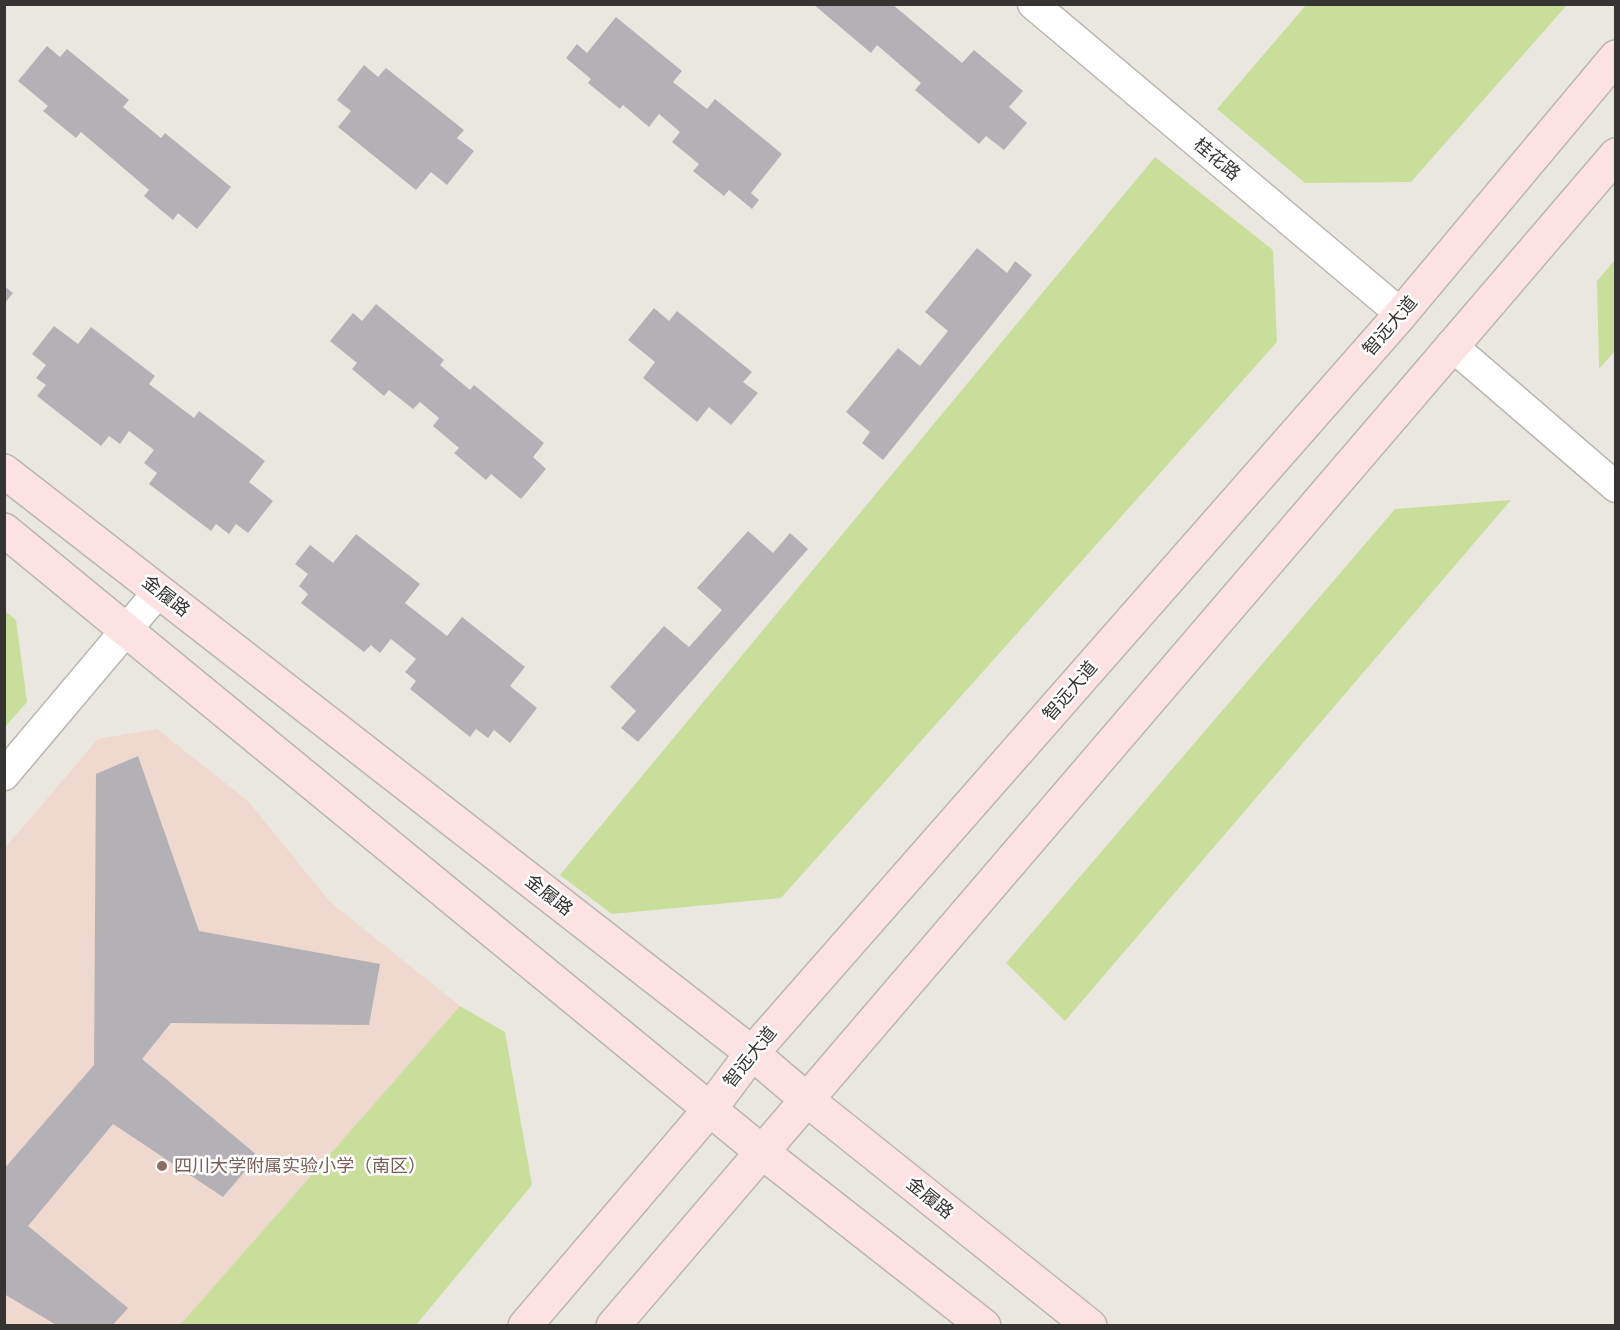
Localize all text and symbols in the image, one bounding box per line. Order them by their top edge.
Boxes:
street label: 桂花路 [1189,133,1245,185]
street label: 智远大道 [1358,292,1422,360]
street label: 金履路 [138,571,194,621]
street label: 智远大道 [1038,657,1102,725]
street label: 金履路 [521,870,577,920]
street label: 智远大道 [719,1022,781,1092]
place label: 四川大学附属实验小学（南区） [174,1155,426,1177]
marker: 四川大学附属实验小学（南区） [155,1159,169,1173]
street label: 金履路 [902,1173,958,1223]

